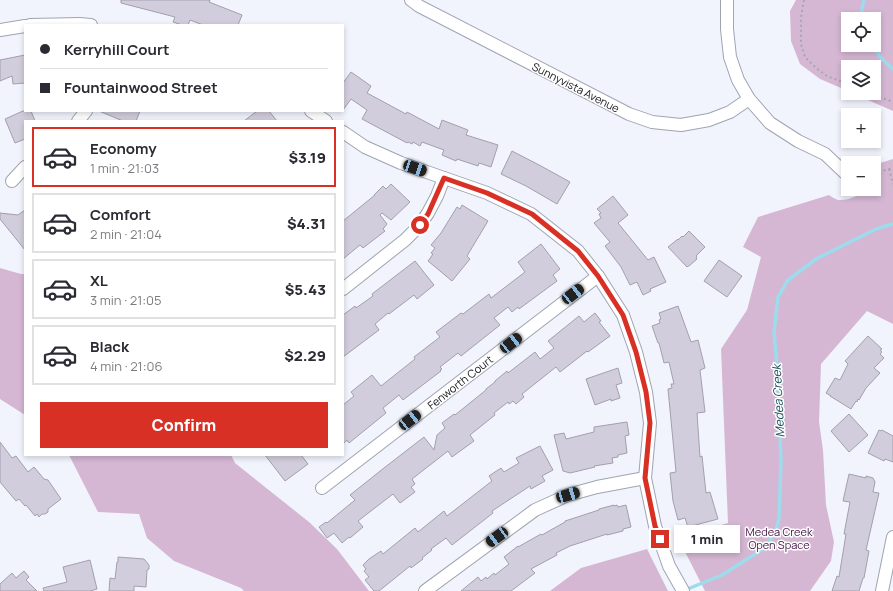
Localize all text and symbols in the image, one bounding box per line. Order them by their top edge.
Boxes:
map controls [841,12,881,196]
button: locate [841,12,881,52]
text: Kerryhill Court [64,39,169,60]
street label: Sunnyvista Avenue [530,58,623,116]
button: layers [841,60,881,100]
text: Fountainwood Street [64,77,218,98]
button: + [841,108,881,148]
text: Economy [90,138,157,159]
icon: car [42,139,78,175]
text: $3.19 [288,147,326,168]
button: − [841,156,881,196]
car [402,158,428,178]
text: 1 min · 21:03 [90,159,159,177]
text: Comfort [90,204,151,225]
icon: car [42,205,78,241]
text: $4.31 [287,213,326,234]
route start [411,216,429,234]
text: 2 min · 21:04 [90,225,162,243]
text: XL [90,270,108,291]
icon: car [42,271,78,307]
text: $5.43 [285,279,326,300]
car [560,282,586,306]
text: 3 min · 21:05 [90,291,162,309]
car [498,331,524,355]
text: Black [90,336,129,357]
icon: car [42,337,78,373]
text: $2.29 [284,345,326,366]
street label: Fenworth Court [424,352,496,412]
text: 4 min · 21:06 [90,357,163,375]
water label: Medea Creek [767,362,788,438]
button: Confirm [40,402,328,448]
car [397,408,423,432]
car [555,486,581,504]
park label: Medea Creek Open Space [746,524,813,552]
car [484,525,510,549]
callout: 1 min [674,525,740,553]
route end [651,530,669,548]
text: 1 min [691,530,723,548]

